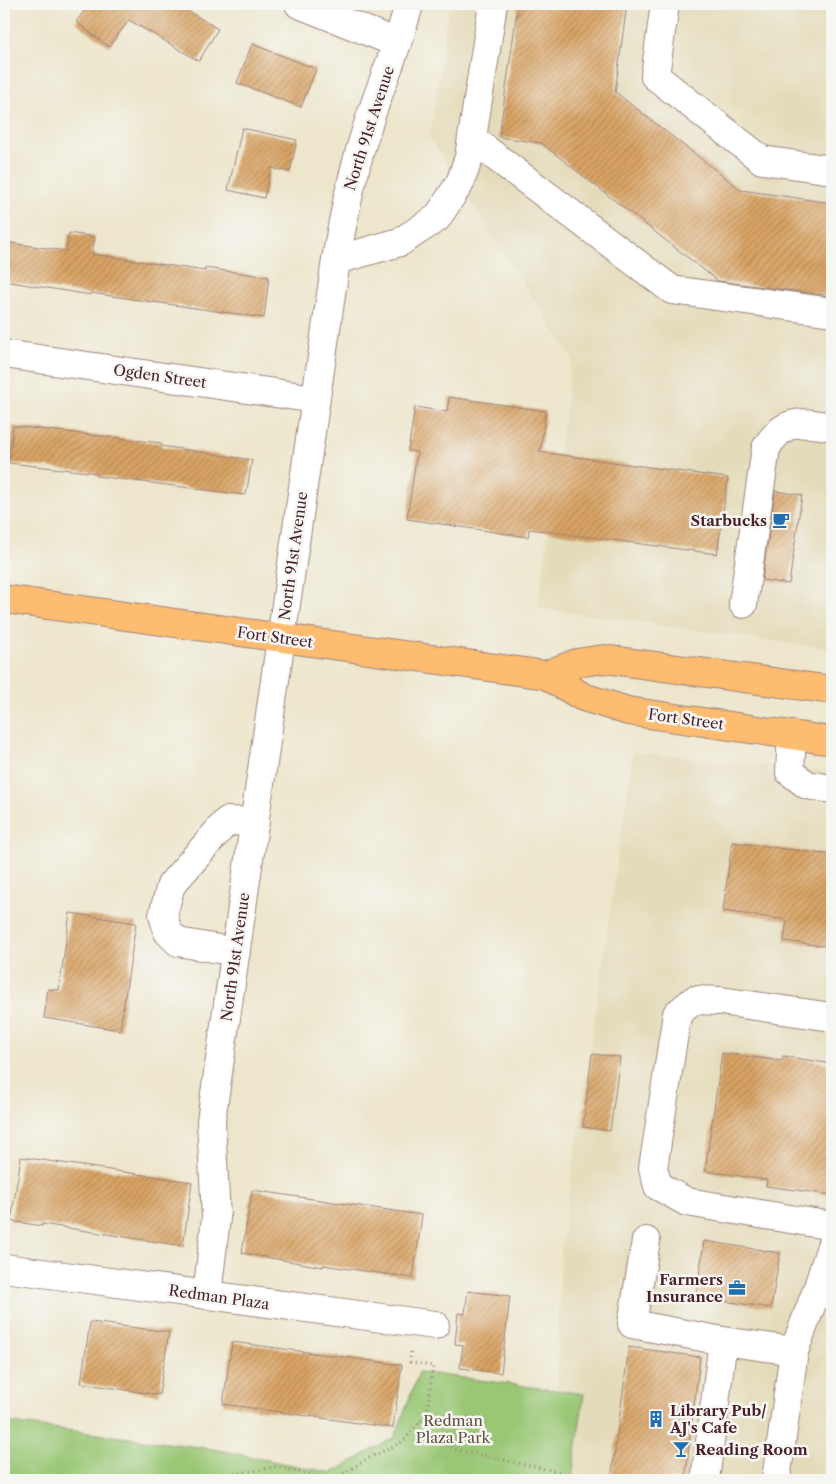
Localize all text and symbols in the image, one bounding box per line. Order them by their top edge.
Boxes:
street label: North 91st Avenue [340,63,398,193]
street label: Ogden Street [112,360,208,392]
street label: North 91st Avenue [275,490,311,622]
cafe icon: Starbucks [771,510,791,530]
place label: Starbucks [691,511,767,530]
street label: Fort Street [236,622,315,652]
street label: Fort Street [647,704,726,734]
street label: North 91st Avenue [217,891,253,1023]
place label: Farmers Insurance [646,1270,723,1306]
office icon: Farmers Insurance [727,1278,747,1298]
street label: Redman Plaza [167,1281,271,1313]
place label: Library Pub/ AJ's Cafe [669,1401,767,1437]
building icon: Library Pub/ AJ's Cafe [646,1409,666,1429]
park label: Redman Plaza Park [416,1411,491,1447]
bar icon: Reading Room [671,1439,691,1459]
place label: Reading Room [695,1440,808,1459]

